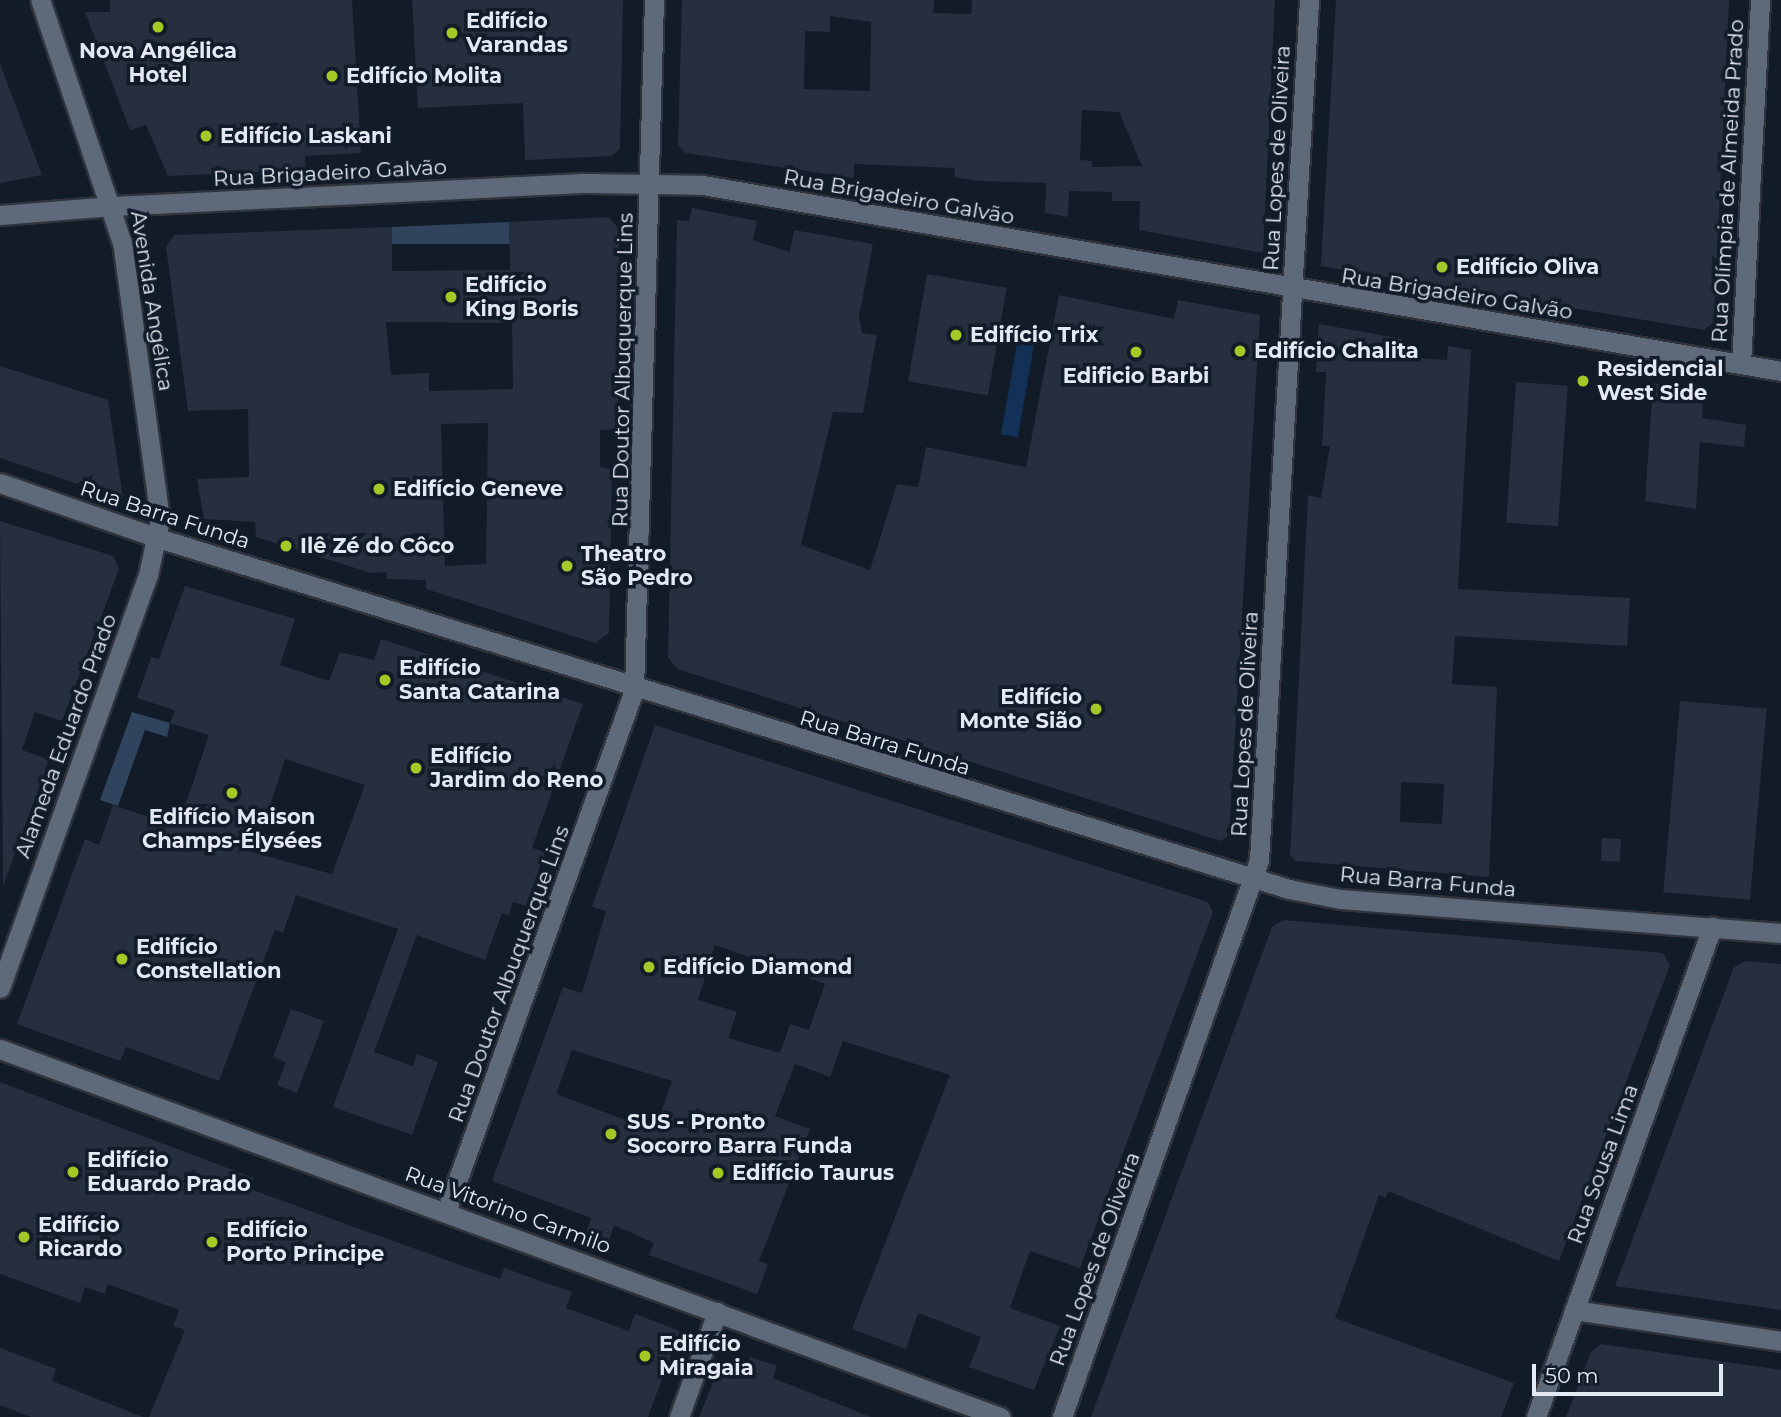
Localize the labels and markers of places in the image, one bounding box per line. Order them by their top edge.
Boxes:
place label: Edifício Varandas [466,8,568,58]
marker: Nova Angélica Hotel [150,19,166,35]
marker: Edifício Varandas [444,25,460,41]
place label: Nova Angélica Hotel [79,38,237,88]
place label: Edifício Molita [346,63,502,89]
marker: Edifício Molita [324,68,340,84]
place label: Edifício Laskani [220,123,392,149]
marker: Edifício Laskani [198,128,214,144]
place label: Edifício Oliva [1456,254,1599,280]
marker: Edifício Oliva [1434,259,1450,275]
place label: Edifício King Boris [465,272,578,322]
marker: Edifício King Boris [443,289,459,305]
place label: Edifício Trix [970,322,1098,348]
marker: Edifício Trix [948,327,964,343]
place label: Edifício Chalita [1254,338,1419,364]
marker: Edifício Chalita [1232,343,1248,359]
marker: Edificio Barbi [1128,344,1144,360]
place label: Residencial West Side [1597,356,1723,406]
place label: Edificio Barbi [1063,363,1209,389]
marker: Residencial West Side [1575,373,1591,389]
place label: Edifício Geneve [393,476,563,502]
marker: Edifício Geneve [371,481,387,497]
place label: Ilê Zé do Côco [300,533,454,559]
marker: Ilê Zé do Côco [278,538,294,554]
place label: Theatro São Pedro [581,541,693,591]
marker: Theatro São Pedro [559,558,575,574]
place label: Edifício Santa Catarina [399,655,560,705]
marker: Edifício Santa Catarina [377,672,393,688]
place label: Edifício Monte Sião [959,684,1082,734]
marker: Edifício Monte Sião [1088,701,1104,717]
place label: Edifício Jardim do Reno [430,743,603,793]
marker: Edifício Jardim do Reno [408,760,424,776]
marker: Edifício Maison Champs-Élysées [224,785,240,801]
place label: Edifício Maison Champs-Élysées [142,804,322,854]
place label: Edifício Constellation [136,934,282,984]
marker: Edifício Constellation [114,951,130,967]
place label: Edifício Diamond [663,954,852,980]
marker: Edifício Diamond [641,959,657,975]
place label: SUS - Pronto Socorro Barra Funda [627,1109,852,1159]
marker: SUS - Pronto Socorro Barra Funda [601,1124,621,1144]
place label: Edifício Eduardo Prado [87,1147,251,1197]
place label: Edifício Taurus [732,1160,894,1186]
marker: Edifício Eduardo Prado [65,1164,81,1180]
marker: Edifício Taurus [710,1165,726,1181]
place label: Edifício Ricardo [38,1212,122,1262]
place label: Edifício Porto Principe [226,1217,384,1267]
marker: Edifício Ricardo [16,1229,32,1245]
marker: Edifício Porto Principe [204,1234,220,1250]
place label: Edifício Miragaia [659,1331,754,1381]
marker: Edifício Miragaia [637,1348,653,1364]

